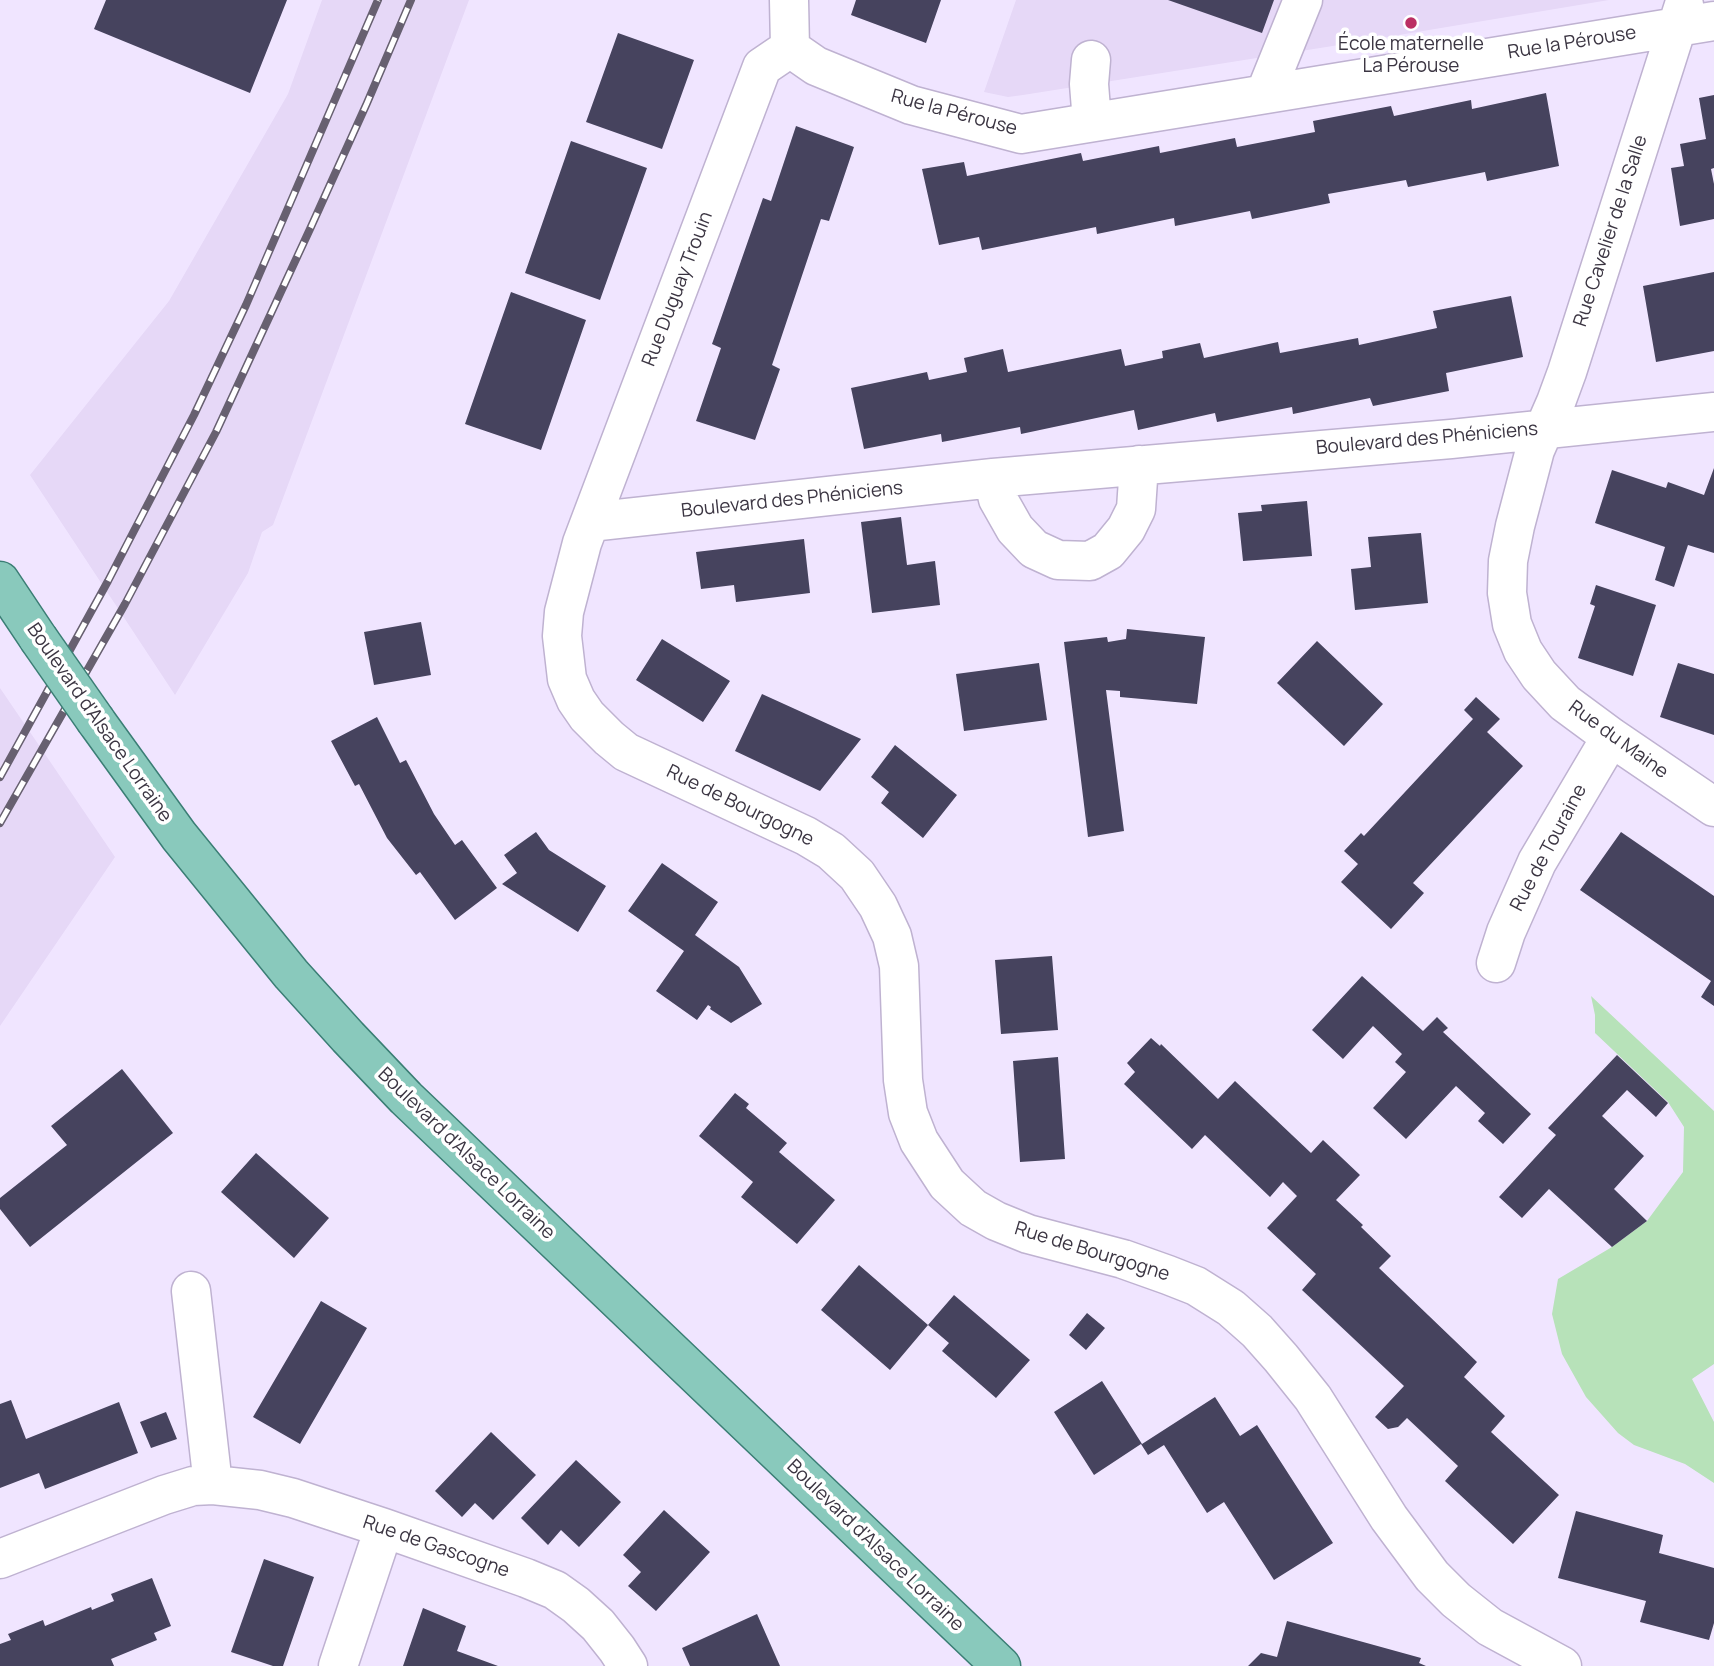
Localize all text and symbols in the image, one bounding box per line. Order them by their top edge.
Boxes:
marker: École maternelle La Pérouse [1403,15,1419,31]
street label: Rue la Pérouse [1506,22,1638,64]
place label: École maternelle La Pérouse [1338,34,1484,78]
street label: Rue la Pérouse [888,85,1020,141]
street label: Rue Cavelier de la Salle [1569,132,1653,330]
street label: Rue Duguay Trouin [638,208,718,370]
street label: Boulevard des Phéniciens [1315,418,1539,460]
street label: Boulevard des Phéniciens [680,477,904,523]
street label: Boulevard d'Alsace Lorraine [22,619,176,827]
street label: Rue du Maine [1564,696,1672,784]
street label: Rue de Bourgogne [663,760,817,852]
street label: Rue de Touraine [1506,781,1592,915]
street label: Boulevard d'Alsace Lorraine [373,1063,559,1245]
street label: Rue de Bourgogne [1012,1218,1172,1286]
street label: Boulevard d'Alsace Lorraine [782,1455,968,1637]
street label: Rue de Gascogne [360,1511,512,1583]

